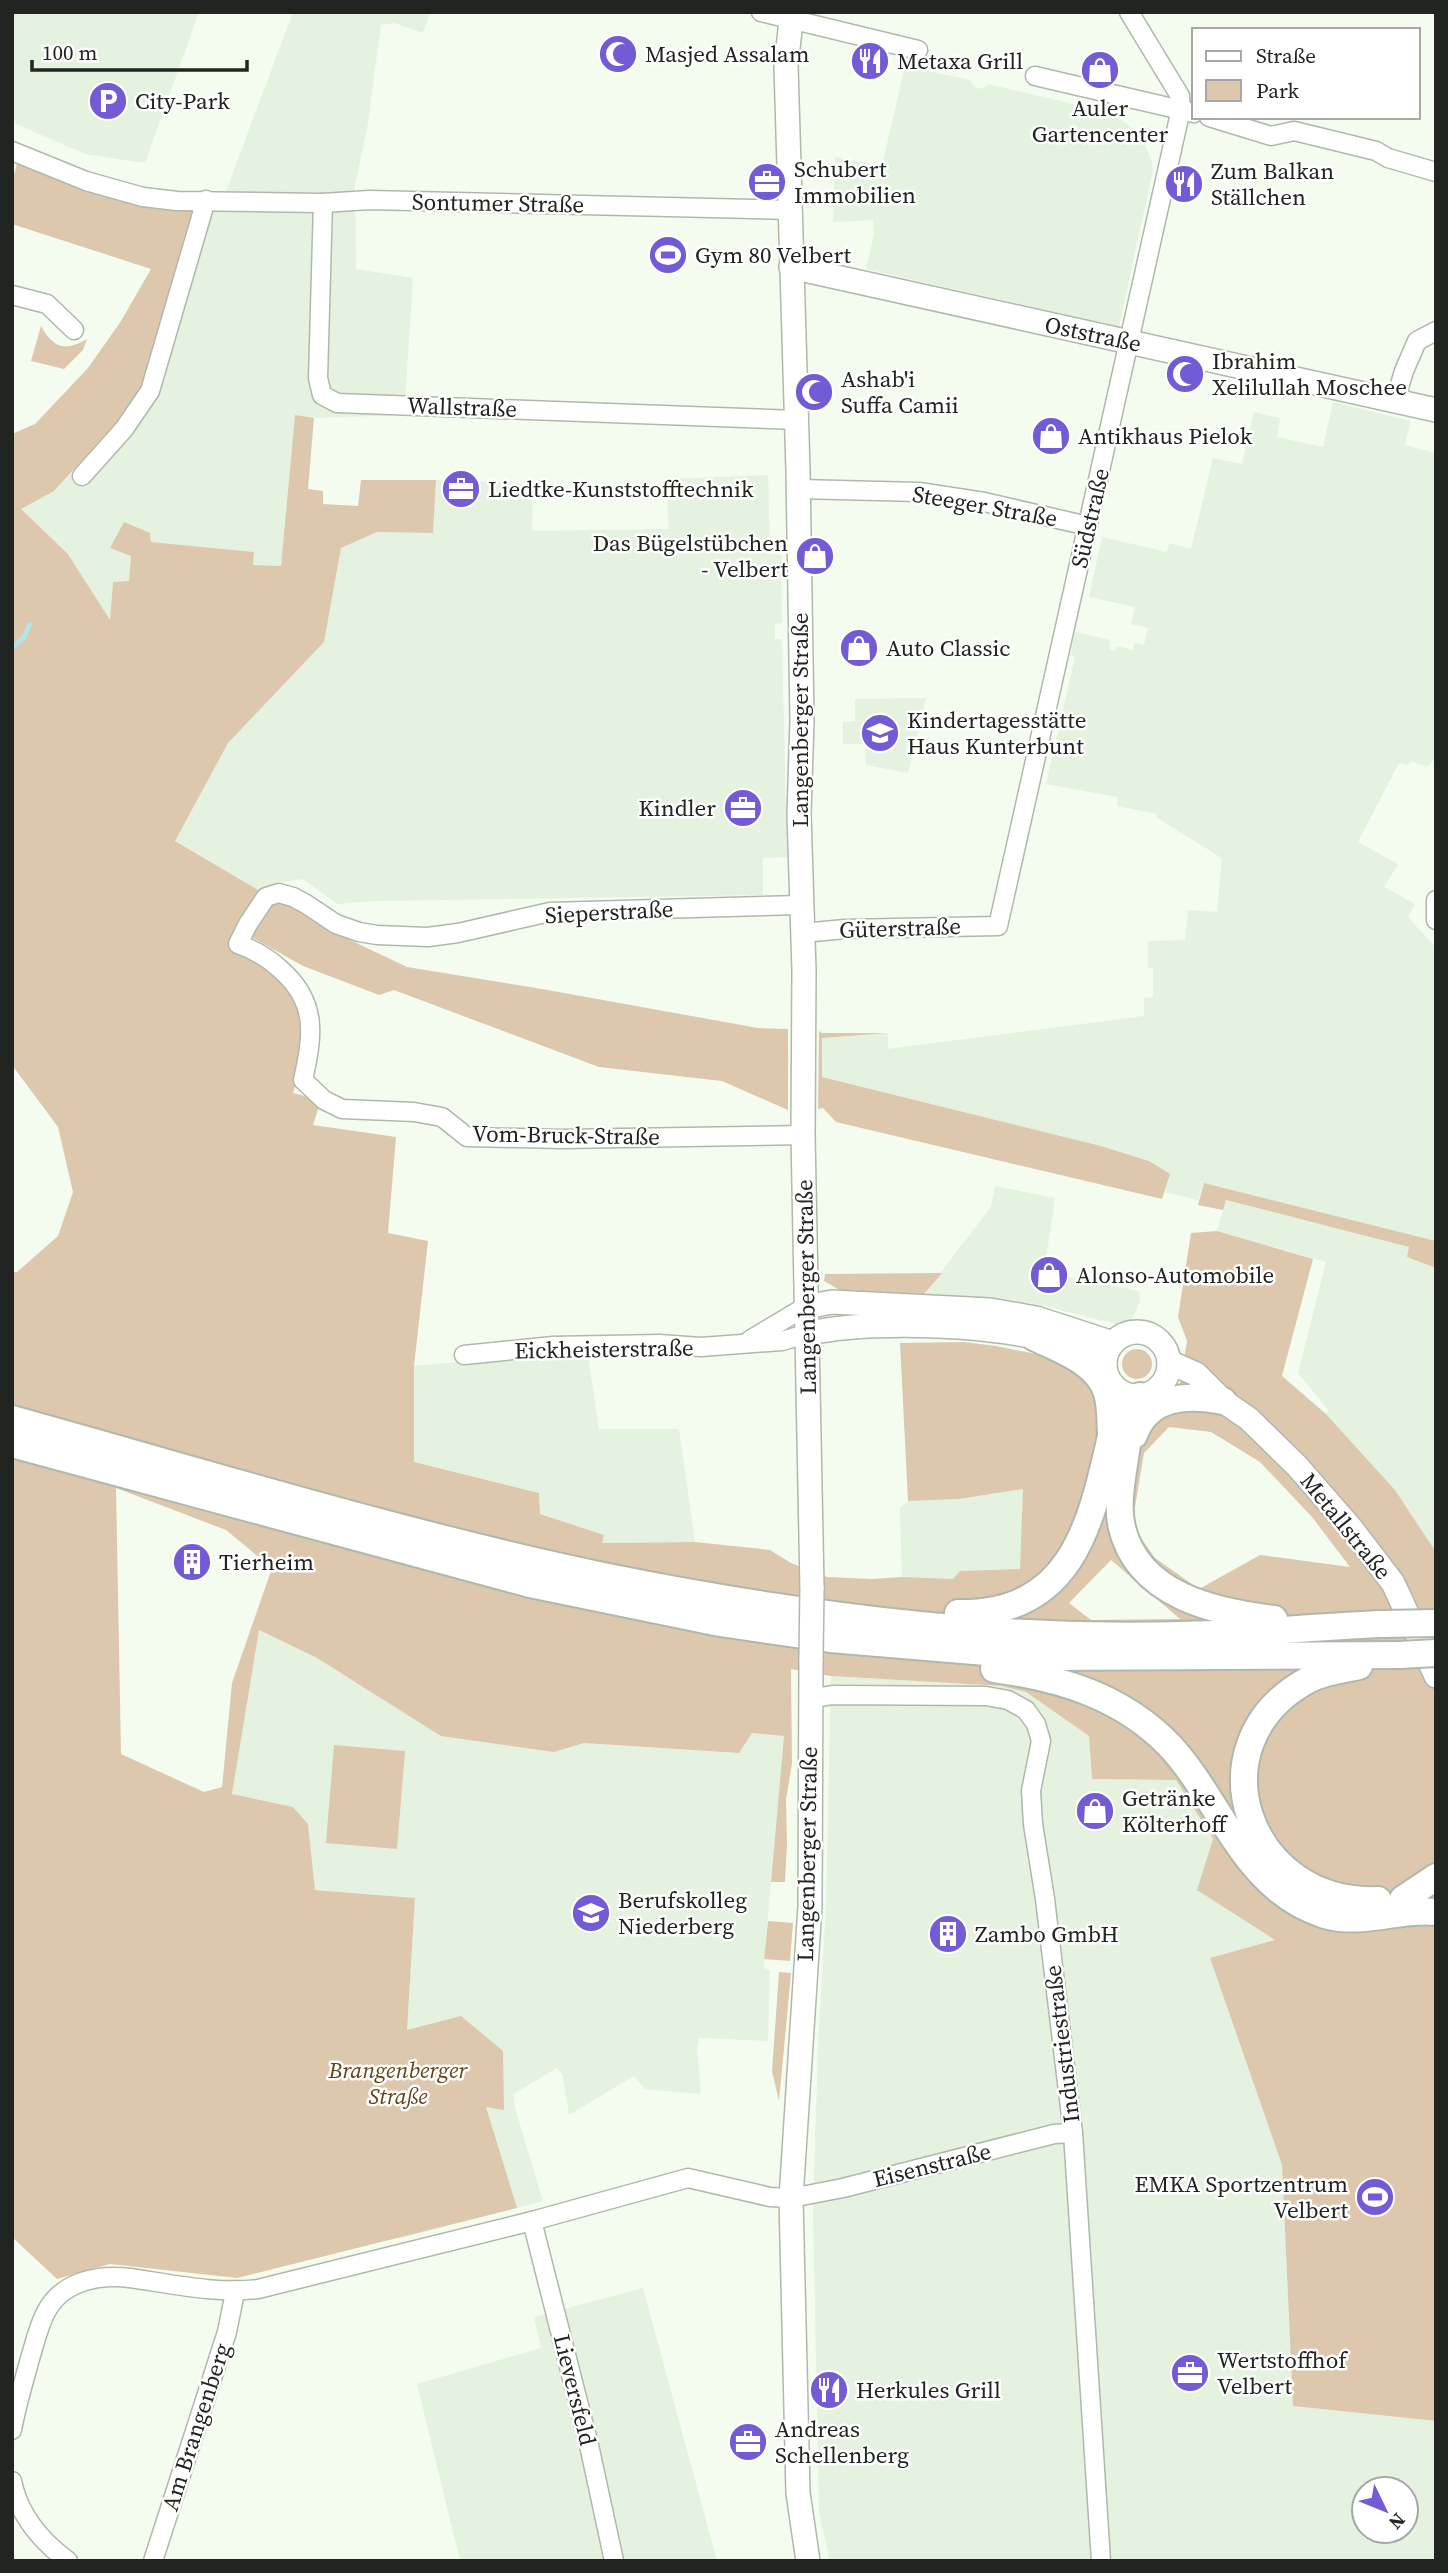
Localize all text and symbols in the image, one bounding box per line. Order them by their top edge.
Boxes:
scale bar [32,28,247,72]
legend [1192,28,1420,119]
mosque icon: Masjed Assalam [597,33,639,75]
text: 100 m [42,38,97,67]
place label: Masjed Assalam [645,38,810,70]
restaurant icon: Metaxa Grill [849,40,891,82]
text: Straße [1256,41,1316,70]
place label: Metaxa Grill [897,45,1023,77]
shop icon: Auler Gartencenter [1079,49,1121,91]
text: Park [1256,76,1300,105]
parking icon: City-Park [87,80,129,122]
place label: City-Park [135,85,230,117]
place label: Auler Gartencenter [1032,92,1168,150]
place label: Schubert Immobilien [794,153,916,211]
place label: Zum Balkan Ställchen [1211,155,1334,213]
office icon: Schubert Immobilien [746,161,788,203]
restaurant icon: Zum Balkan Ställchen [1163,163,1205,205]
street label: Sontumer Straße [412,185,584,221]
sports icon: Gym 80 Velbert [647,234,689,276]
place label: Gym 80 Velbert [695,239,852,271]
street label: Oststraße [1042,308,1144,360]
place label: Ibrahim Xelilullah Moschee [1212,345,1407,403]
mosque icon: Ibrahim Xelilullah Moschee [1164,353,1206,395]
place label: Ashab'i Suffa Camii [841,363,959,421]
mosque icon: Ashab'i Suffa Camii [793,371,835,413]
street label: Wallstraße [407,389,517,425]
shop icon: Antikhaus Pielok [1030,415,1072,457]
place label: Antikhaus Pielok [1078,420,1253,452]
street label: Südstraße [1063,465,1117,571]
office icon: Liedtke-Kunststofftechnik [440,468,482,510]
place label: Liedtke-Kunststofftechnik [488,473,754,505]
street label: Steeger Straße [910,478,1060,534]
place label: Das Bügelstübchen - Velbert [593,527,789,585]
shop icon: Das Bügelstübchen - Velbert [794,535,836,577]
street label: Langenberger Straße [784,612,816,828]
shop icon: Auto Classic [838,627,880,669]
place label: Auto Classic [886,632,1011,664]
place label: Kindertagesstätte Haus Kunterbunt [907,704,1086,762]
school or university icon: Kindertagesstätte Haus Kunterbunt [859,712,901,754]
office icon: Kindler [722,787,764,829]
place label: Kindler [639,792,716,824]
street label: Sieperstraße [544,893,674,931]
street label: Güterstraße [839,910,961,946]
street label: Vom-Bruck-Straße [472,1117,660,1153]
street label: Langenberger Straße [788,1179,824,1395]
shop icon: Alonso-Automobile [1028,1254,1070,1296]
place label: Alonso-Automobile [1076,1259,1274,1291]
street label: Eickheisterstraße [514,1331,694,1367]
street label: Metallstraße [1293,1466,1399,1586]
building icon: Tierheim [171,1541,213,1583]
place label: Tierheim [219,1546,314,1578]
street label: Langenberger Straße [789,1746,825,1962]
place label: Getränke Költerhoff [1122,1782,1228,1840]
shop icon: Getränke Költerhoff [1074,1790,1116,1832]
place label: Berufskolleg Niederberg [618,1884,747,1942]
school or university icon: Berufskolleg Niederberg [570,1892,612,1934]
building icon: Zambo GmbH [927,1913,969,1955]
place label: Zambo GmbH [975,1918,1119,1950]
street label: Industriestraße [1036,1963,1088,2125]
park label: Brangenberger Straße [327,2054,468,2112]
street label: Eisenstraße [870,2135,994,2195]
place label: EMKA Sportzentrum Velbert [1135,2168,1349,2226]
sports icon: EMKA Sportzentrum Velbert [1354,2176,1396,2218]
street label: Lieversfeld [546,2331,604,2449]
street label: Am Brangenberg [154,2339,238,2515]
place label: Wertstoffhof Velbert [1217,2344,1348,2402]
office icon: Wertstoffhof Velbert [1169,2352,1211,2394]
restaurant icon: Herkules Grill [808,2369,850,2411]
place label: Herkules Grill [856,2374,1001,2406]
place label: Andreas Schellenberg [775,2413,909,2471]
office icon: Andreas Schellenberg [727,2421,769,2463]
north arrow [1350,2475,1420,2545]
text: N [1383,2508,1412,2536]

